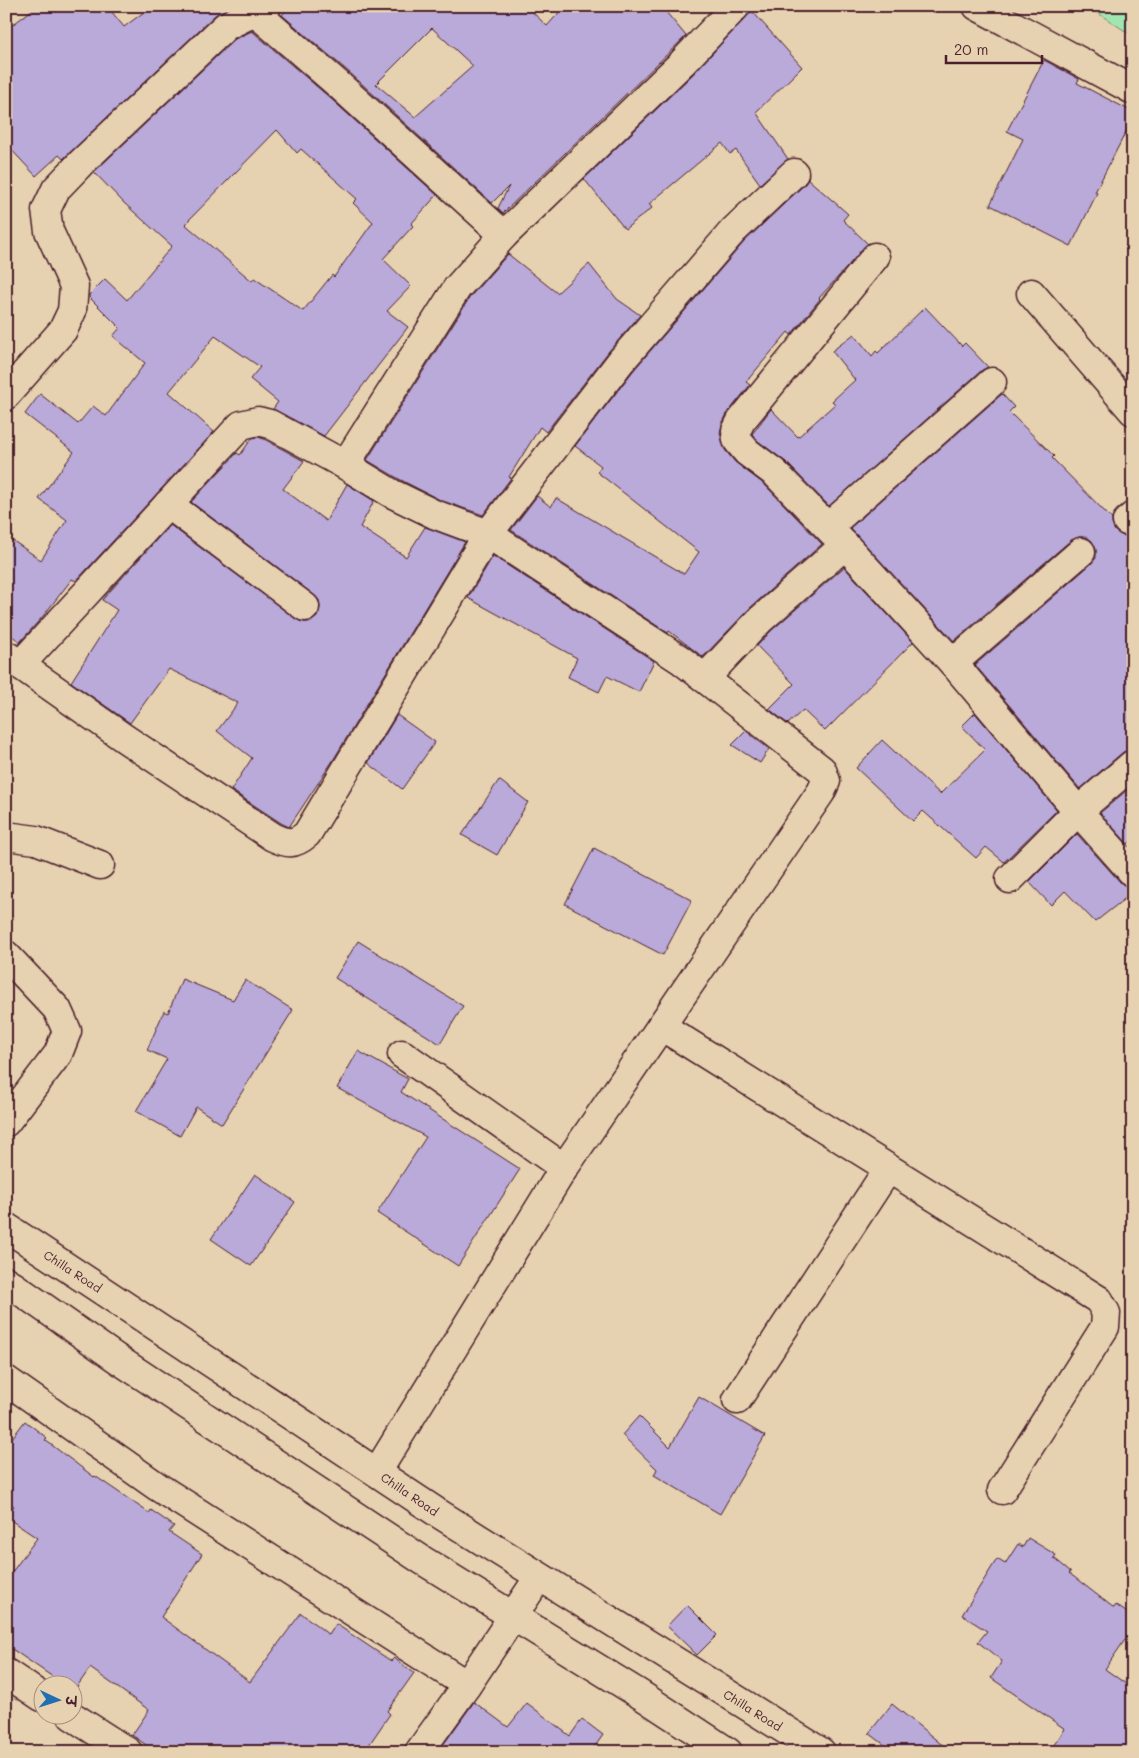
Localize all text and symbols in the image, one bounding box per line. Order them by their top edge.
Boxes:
scale bar [946,32,1043,64]
text: 20 m [954,39,988,59]
street label: Chilla Road [41,1246,105,1296]
street label: Chilla Road [378,1469,442,1519]
north arrow [32,1676,82,1726]
street label: Chilla Road [721,1686,786,1735]
text: उ [62,1694,81,1708]

